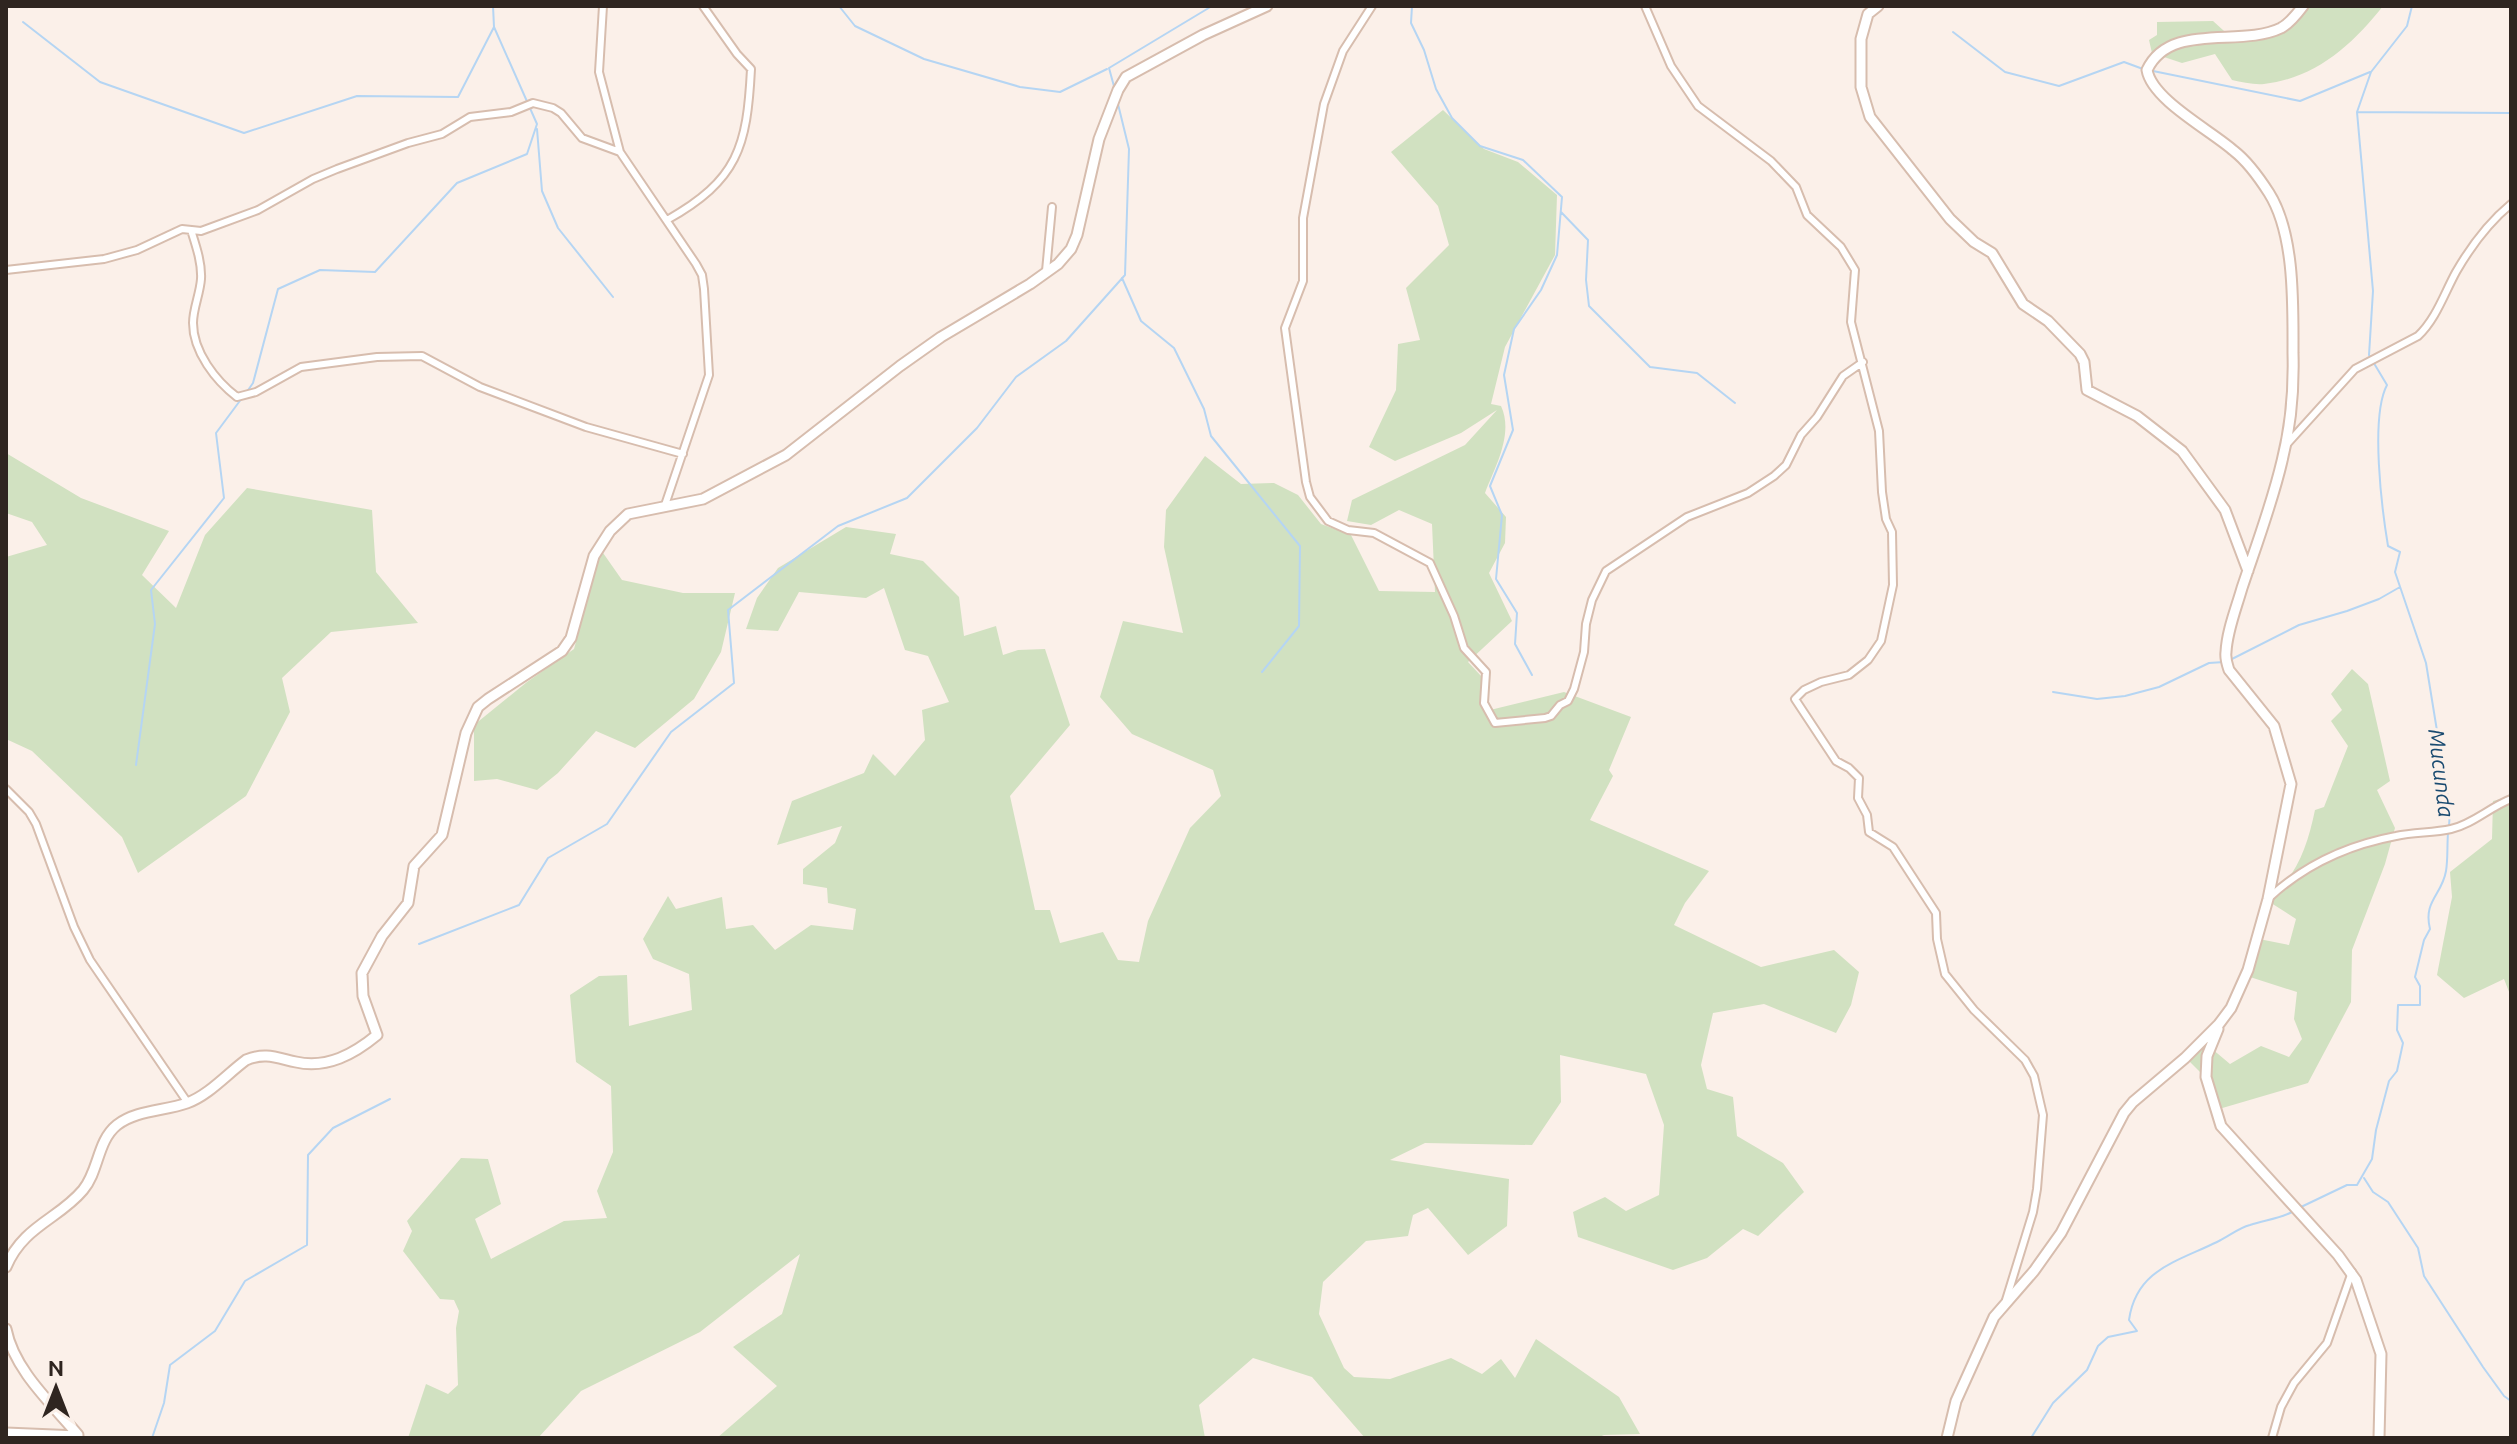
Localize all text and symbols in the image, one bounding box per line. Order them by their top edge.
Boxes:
water label: Mucunda [2424,727,2460,819]
north arrow [16,1348,96,1428]
text: N [48,1355,64,1380]

